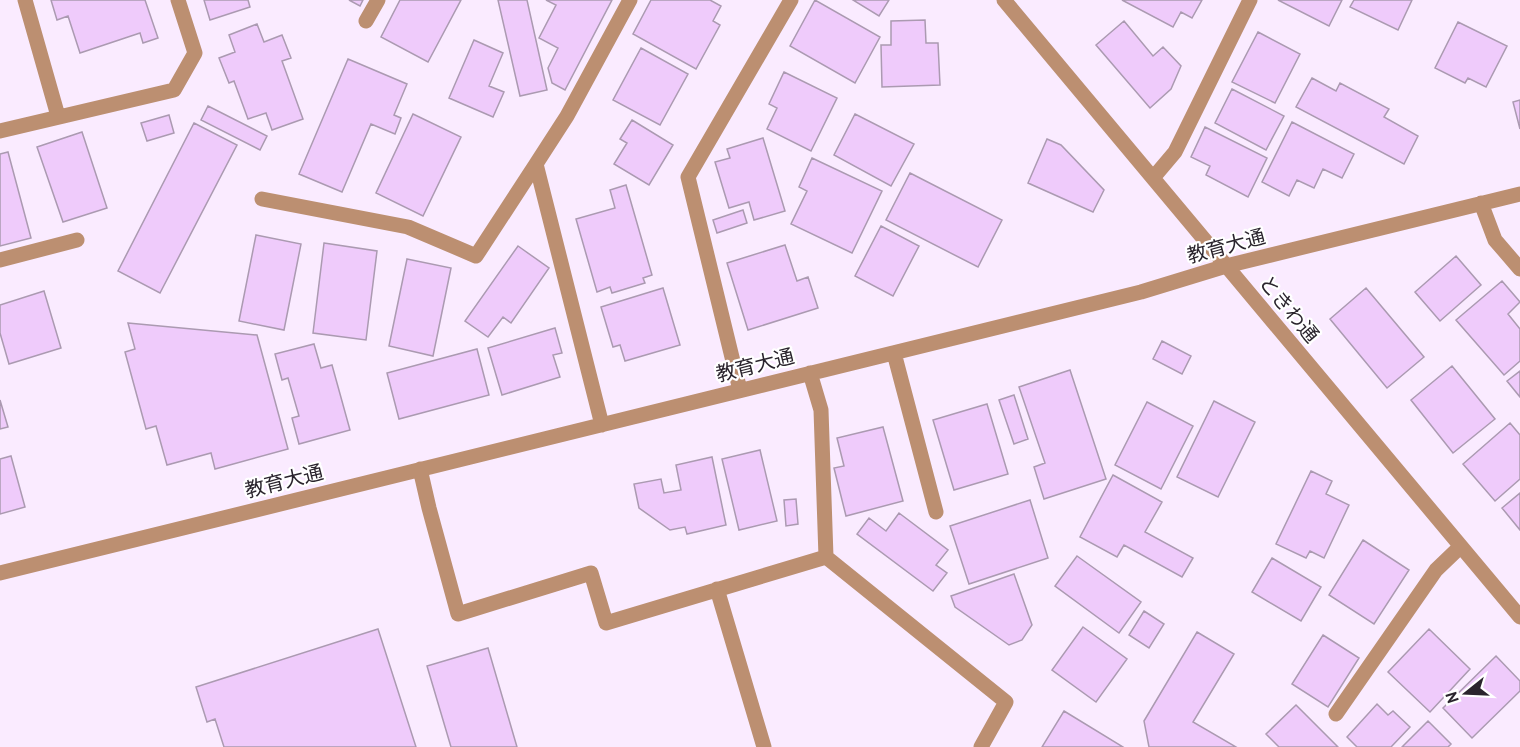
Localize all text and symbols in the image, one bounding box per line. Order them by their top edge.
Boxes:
street label: 教育大通 [1184,223,1268,269]
street label: ときわ通 [1253,270,1325,348]
street label: 教育大通 [713,343,797,387]
street label: 教育大通 [242,459,326,503]
north arrow [1436,663,1496,723]
text: N [1441,690,1463,706]

